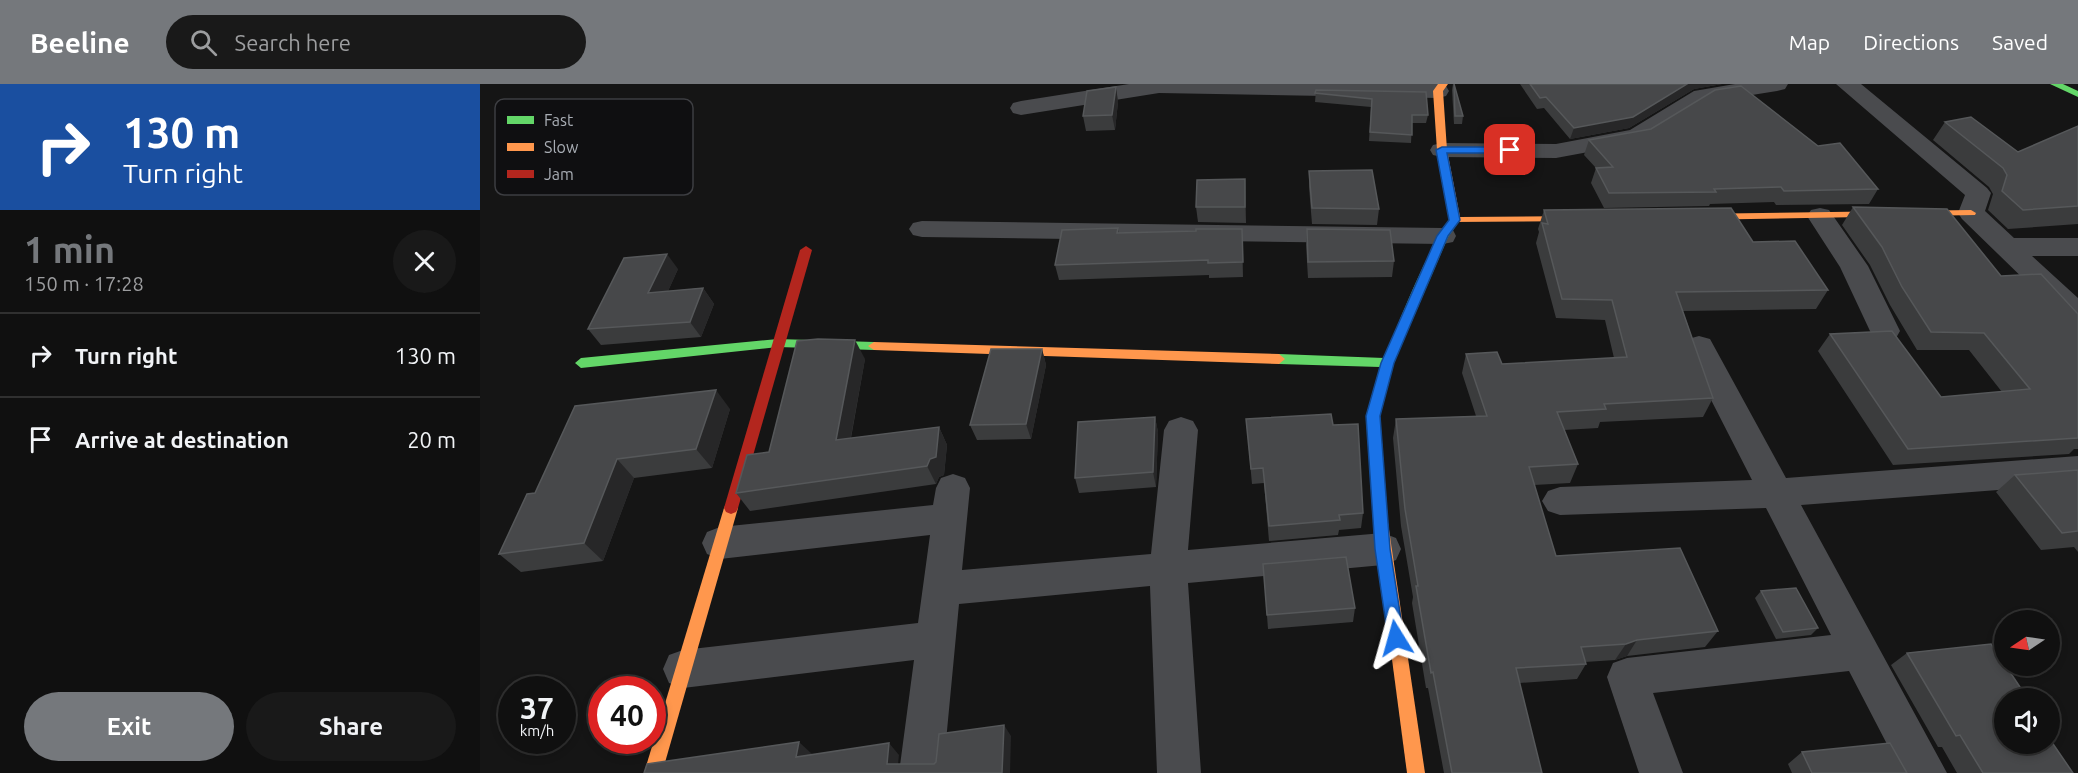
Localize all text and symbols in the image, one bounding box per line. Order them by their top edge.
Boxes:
search box [166,15,586,69]
icon: search [187,26,220,59]
text: Beeline [30,27,130,58]
text: Search here [235,30,351,55]
text: Map [1789,30,1830,54]
text: Directions [1863,30,1959,54]
text: Saved [1992,30,2048,54]
legend [495,99,693,195]
icon: right [24,108,102,186]
text: 130 m [123,109,240,156]
text: Fast [544,111,574,129]
pin [1484,124,1535,175]
icon: arrive [1493,133,1526,166]
text: Slow [544,138,579,156]
text: Turn right [123,158,243,188]
text: Jam [544,165,574,183]
text: 1 min [24,229,115,270]
button: close [393,230,456,293]
text: 150 m · 17:28 [24,272,144,295]
icon: right [24,339,57,372]
text: Turn right [75,343,177,368]
text: 130 m [395,343,456,368]
icon: arrive [24,423,57,456]
text: Arrive at destination [75,427,289,452]
text: 20 m [407,427,456,452]
position arrow [1364,606,1428,670]
north arrow [1994,610,2060,676]
map controls [1994,610,2060,754]
speed limit sign: 40 [588,676,666,754]
button: sound [1994,688,2060,754]
text: 37 [520,691,554,725]
button: Exit [24,692,234,761]
button: Share [246,692,456,761]
text: km/h [520,722,554,739]

